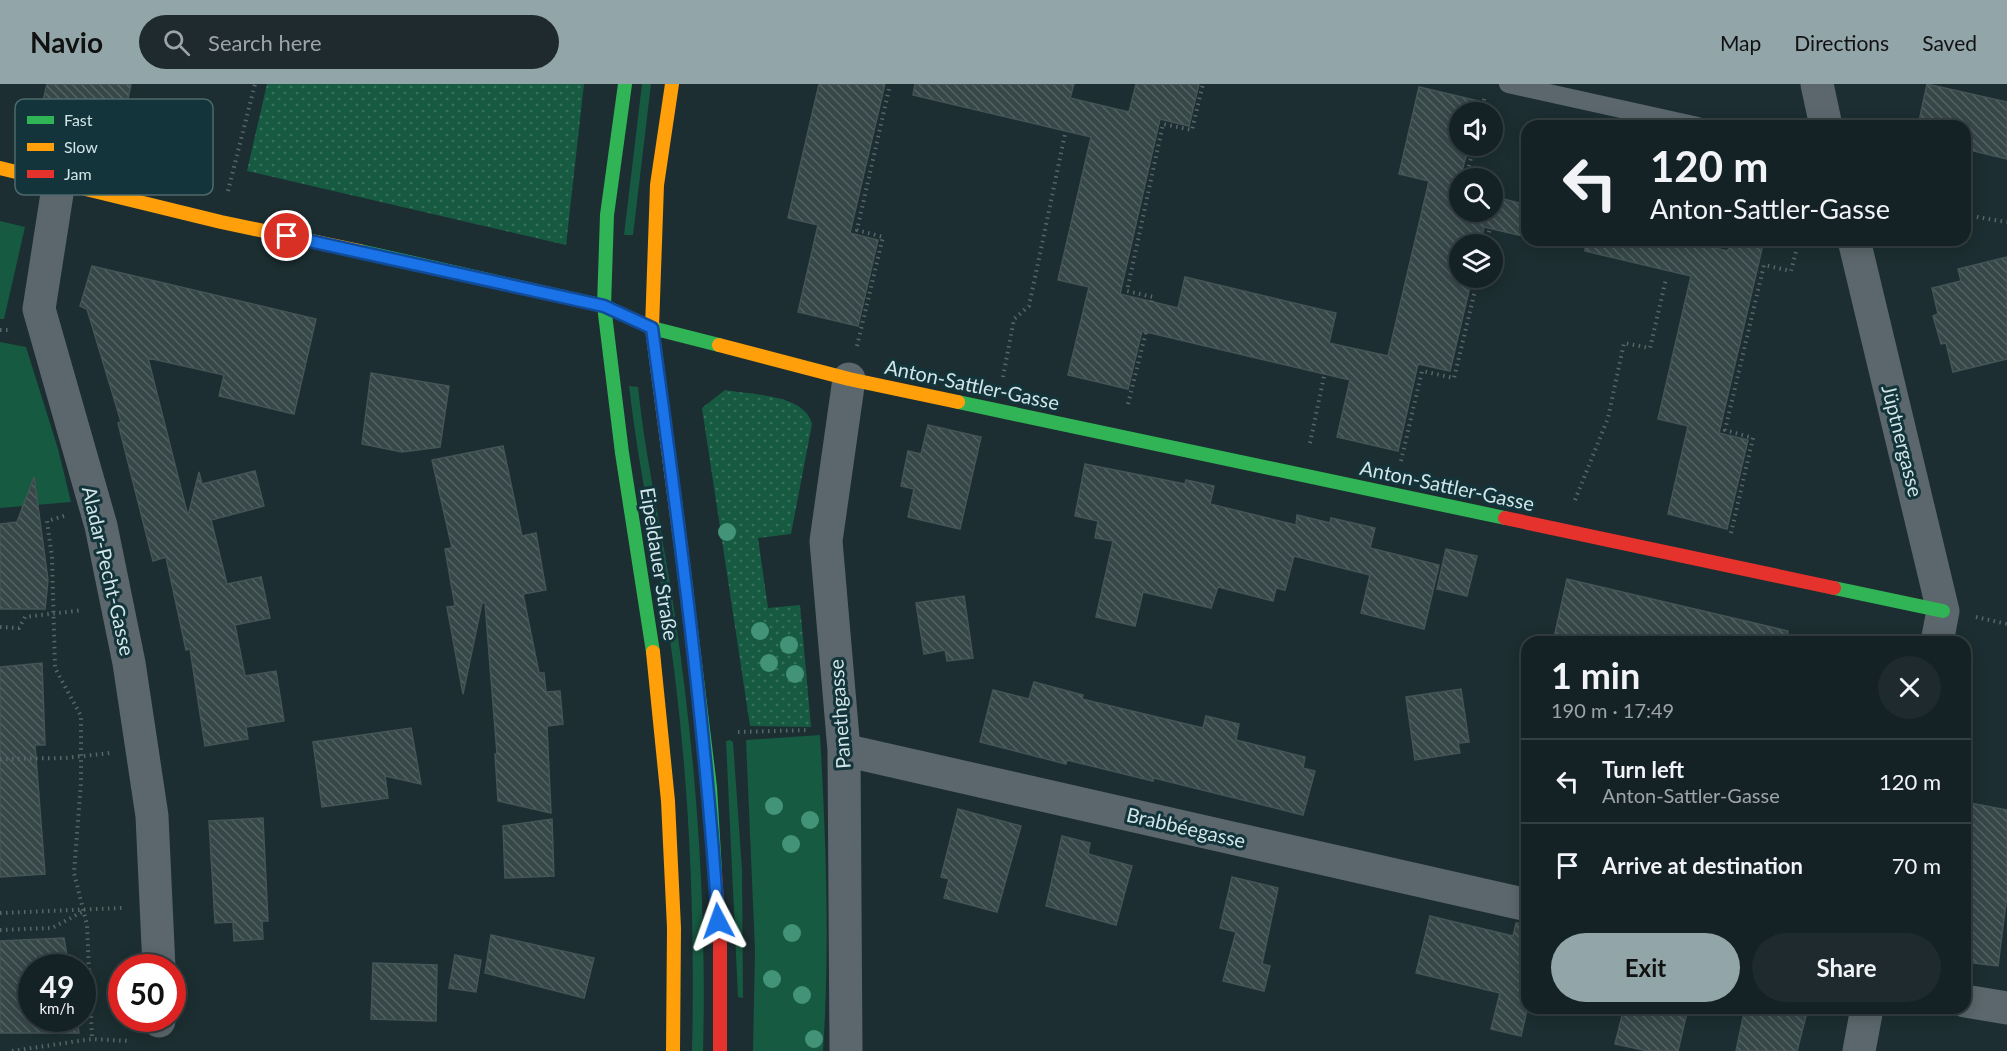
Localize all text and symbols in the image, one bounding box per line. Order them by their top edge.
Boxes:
search box [139,15,559,69]
text: Navio [30,25,103,59]
icon: search [160,26,193,59]
text: Search here [208,29,322,56]
text: Map [1720,30,1761,55]
text: Directions [1794,30,1889,55]
text: Saved [1922,30,1977,55]
legend [15,99,213,195]
map controls [1449,102,1503,288]
button: sound [1449,102,1503,156]
text: Fast [64,110,93,129]
text: Slow [64,137,98,156]
text: 120 m [1650,141,1768,191]
icon: left [1551,144,1629,222]
text: Jam [64,164,92,183]
button: search [1449,168,1503,222]
text: Anton-Sattler-Gasse [1650,192,1890,225]
pin [261,210,312,261]
icon: arrive [270,219,303,252]
button: layers [1449,234,1503,288]
street label: Anton-Sattler-Gasse [883,354,1062,414]
street label: Jüptnergasse [1877,382,1928,499]
street label: Anton-Sattler-Gasse [1358,455,1537,515]
street label: Aladar-Pecht-Gasse [78,484,140,658]
street label: Eipeldauer Straße [636,486,684,642]
text: 1 min [1551,653,1640,697]
button: close [1878,656,1941,719]
street label: Panethgasse [823,658,855,770]
text: 190 m · 17:49 [1551,698,1674,722]
text: Turn left [1602,756,1684,783]
icon: left [1551,765,1584,798]
text: 120 m [1879,768,1941,795]
text: Anton-Sattler-Gasse [1602,783,1780,807]
street label: Brabbéegasse [1124,802,1248,852]
icon: arrive [1551,849,1584,882]
text: Arrive at destination [1602,852,1803,879]
text: 70 m [1892,852,1941,879]
position arrow [686,889,750,953]
button: Exit [1551,933,1740,1002]
button: Share [1752,933,1941,1002]
speed limit sign: 50 [108,954,186,1032]
text: 49 [40,968,74,1004]
text: km/h [39,999,75,1017]

